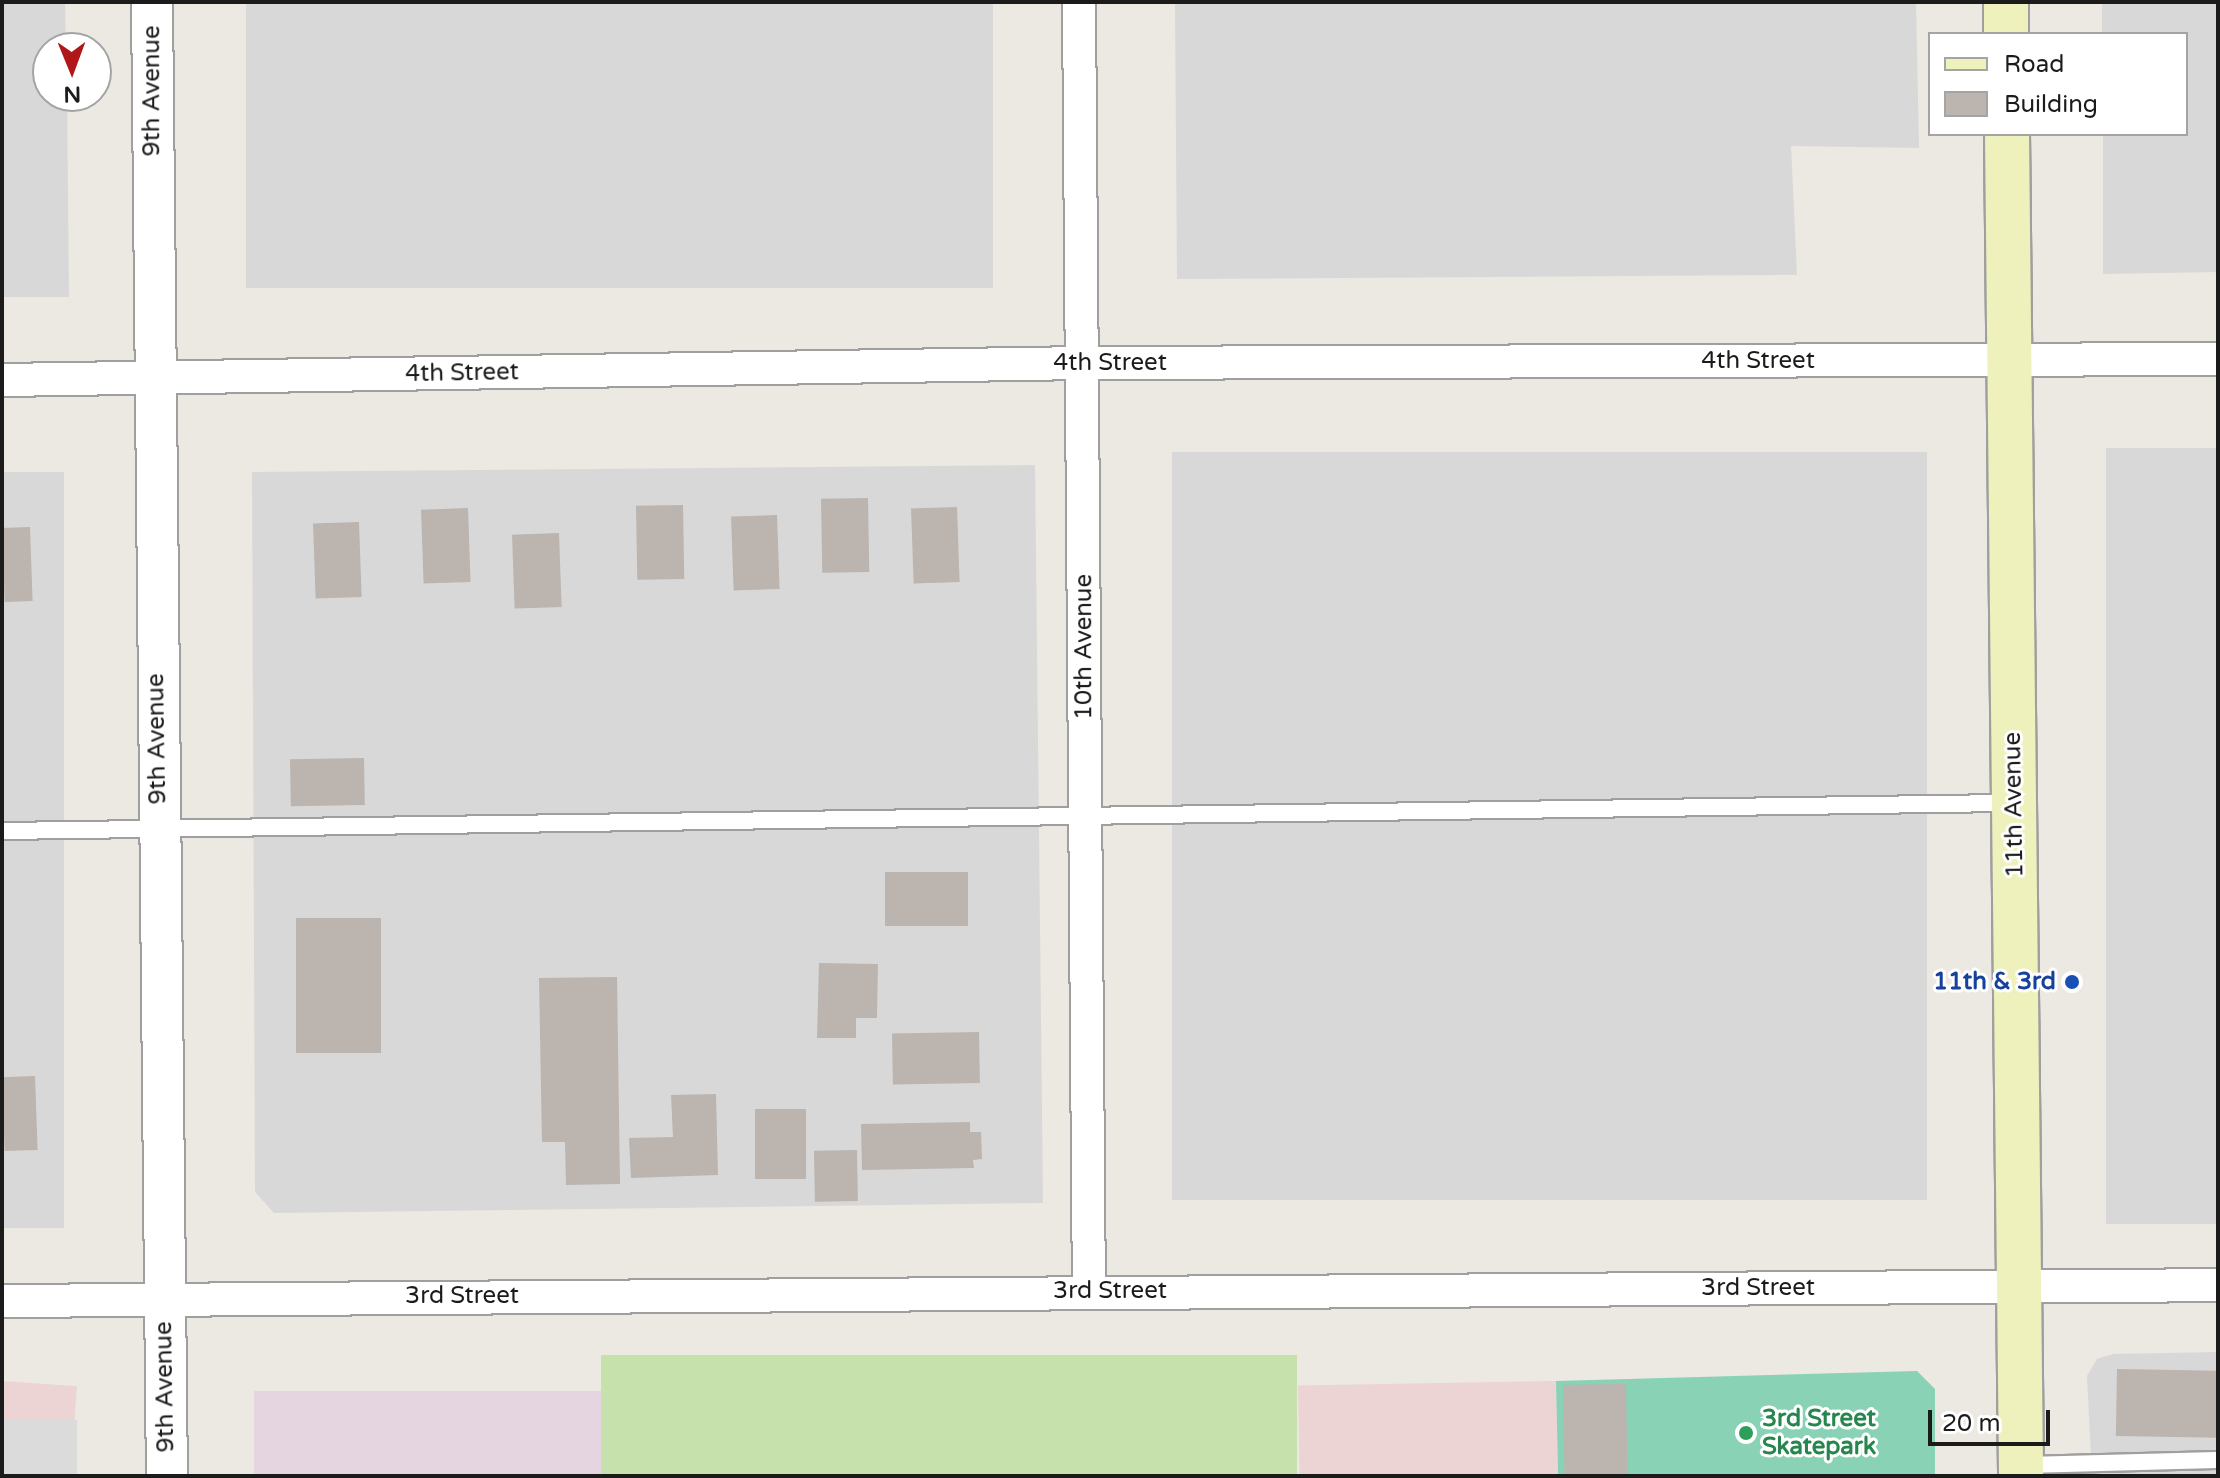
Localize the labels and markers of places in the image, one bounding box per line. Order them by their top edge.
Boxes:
place label: 11th & 3rd [1933,968,2056,996]
marker: 11th & 3rd [2063,973,2081,991]
place label: 3rd Street Skatepark [1762,1405,1876,1461]
marker: 3rd Street Skatepark [1737,1424,1755,1442]

